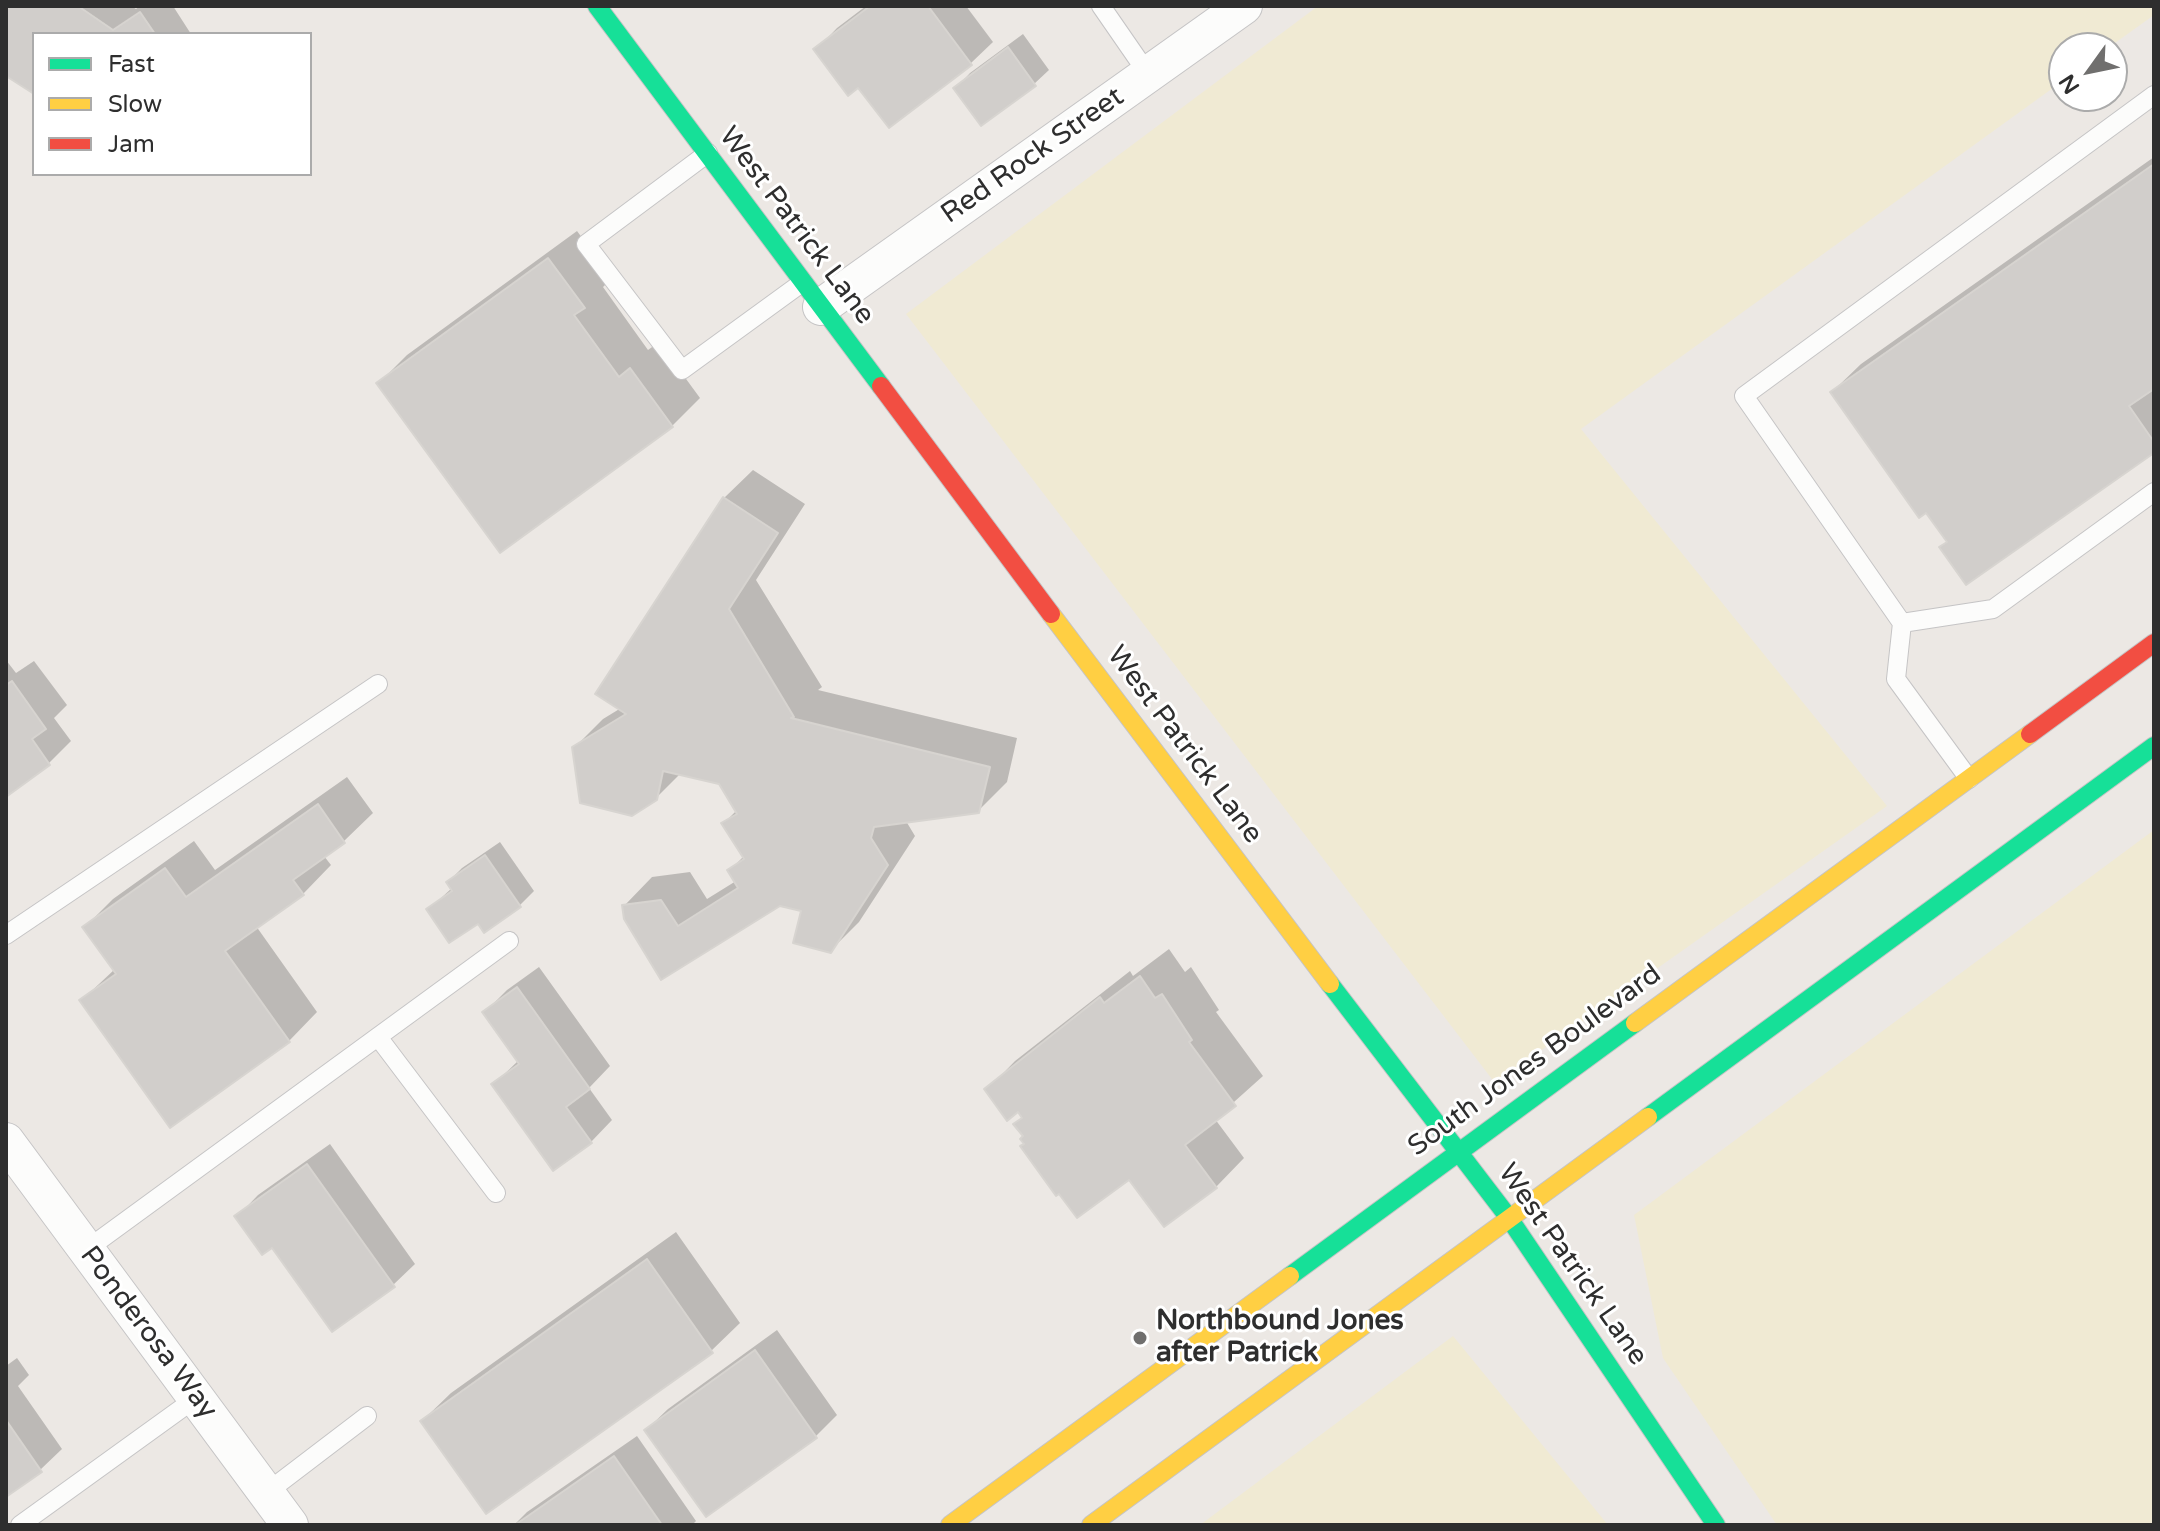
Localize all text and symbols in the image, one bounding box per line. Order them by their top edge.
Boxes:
legend [32,32,312,176]
north arrow [2048,32,2128,112]
text: Fast [108,50,155,79]
text: N [2054,69,2085,98]
street label: Red Rock Street [935,81,1131,231]
text: Slow [108,90,162,119]
street label: West Patrick Lane [711,121,881,331]
text: Jam [108,130,155,159]
street label: West Patrick Lane [1099,640,1269,850]
street label: South Jones Boulevard [1402,958,1668,1164]
street label: West Patrick Lane [1490,1158,1654,1372]
street label: Ponderosa Way [72,1240,224,1426]
place label: Northbound Jones after Patrick [1156,1305,1404,1371]
marker: Northbound Jones after Patrick [1131,1329,1149,1347]

